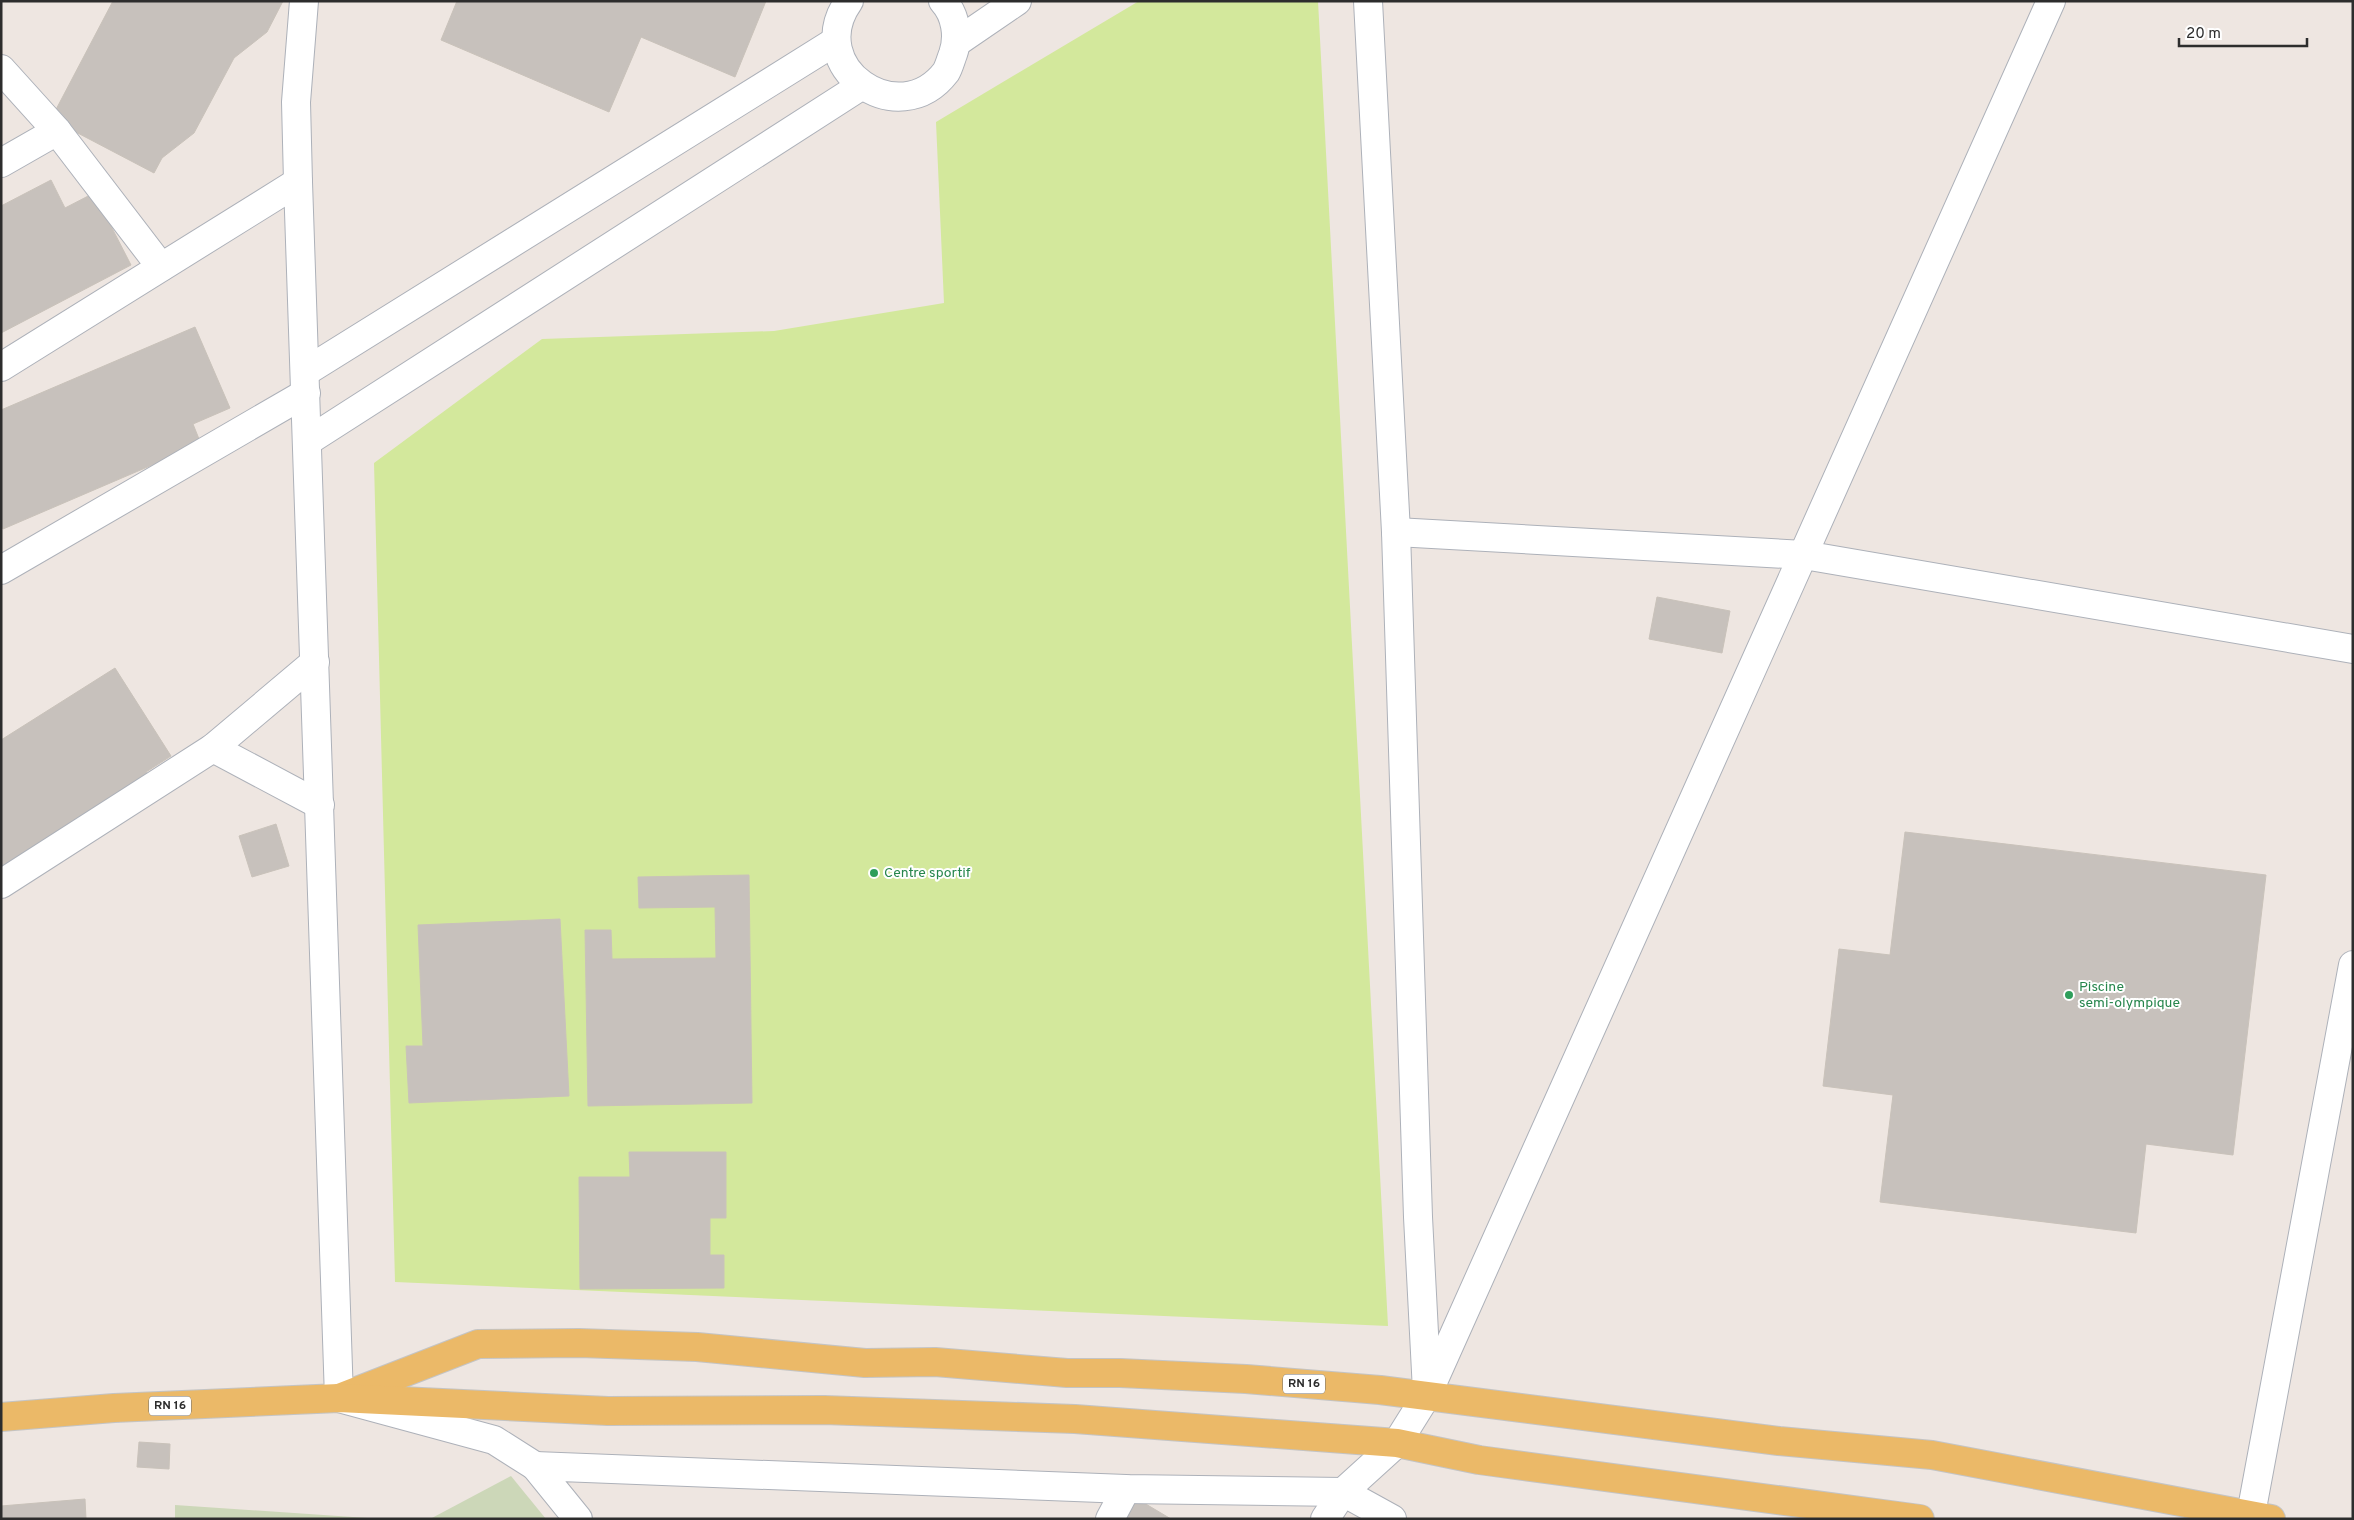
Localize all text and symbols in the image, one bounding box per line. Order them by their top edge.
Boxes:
scale bar [2179,15,2306,47]
text: 20 m [2186,25,2221,44]
place label: Centre sportif [884,865,971,882]
marker: Centre sportif [868,867,880,879]
place label: Piscine semi-olympique [2079,979,2180,1012]
marker: Piscine semi-olympique [2063,989,2075,1001]
road number: RN 16 [1283,1375,1325,1394]
road number: RN 16 [149,1396,191,1415]

